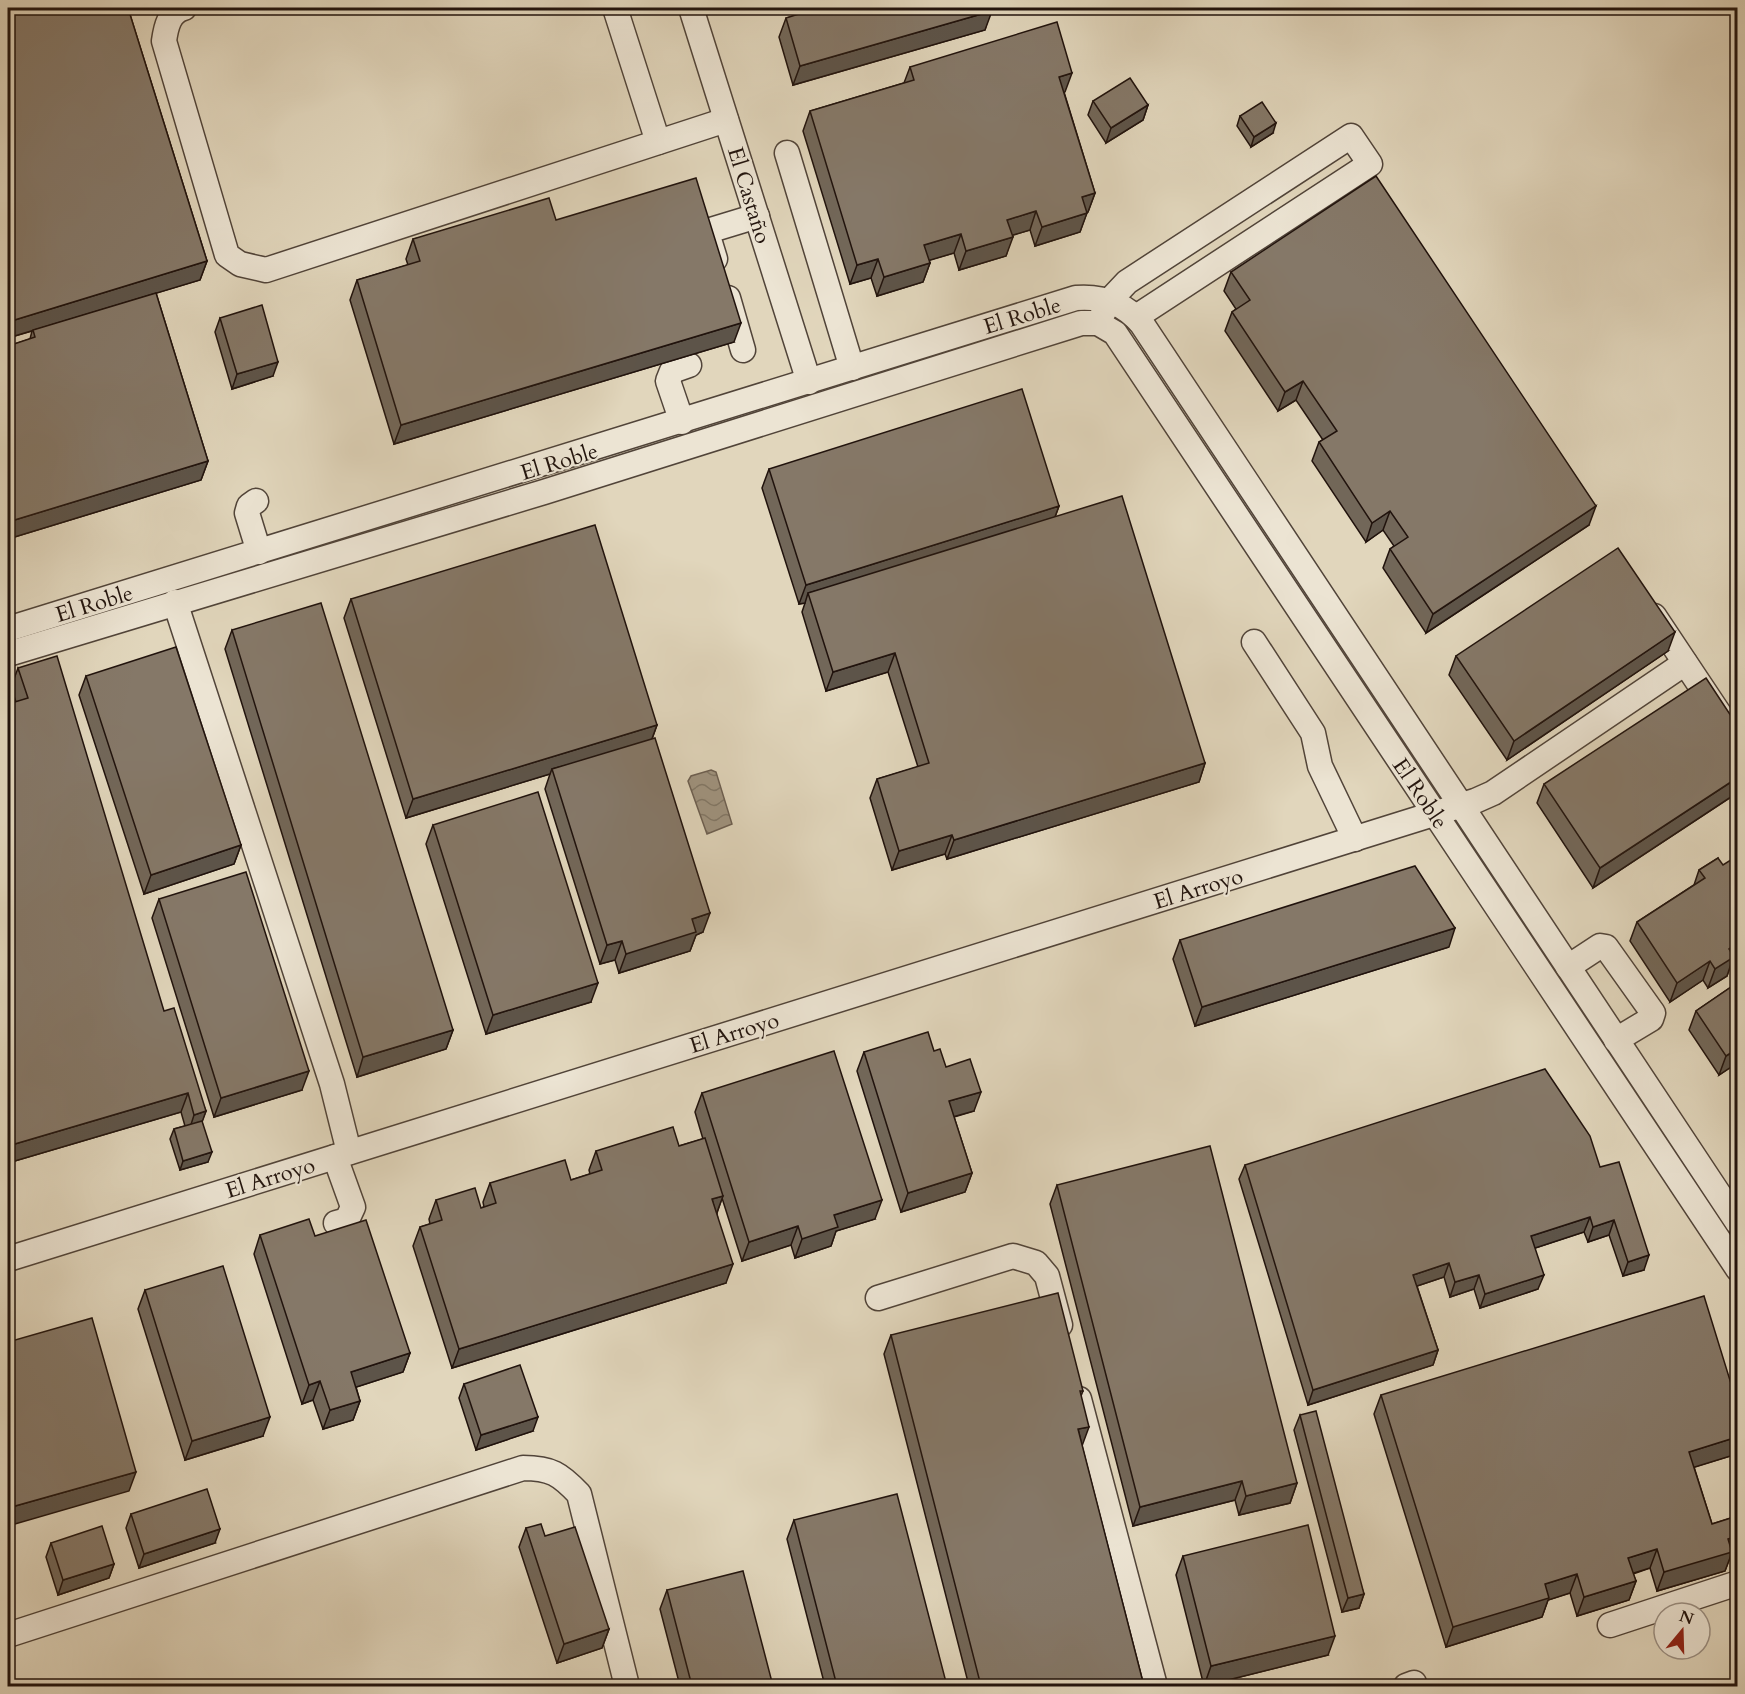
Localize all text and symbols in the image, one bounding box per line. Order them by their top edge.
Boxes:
street label: El Castaño [720,143,778,247]
street label: El Roble [980,290,1065,342]
street label: El Roble [517,436,602,488]
street label: El Roble [52,578,137,630]
street label: El Roble [1385,752,1455,835]
street label: El Arroyo [1150,861,1247,917]
street label: El Arroyo [686,1005,783,1061]
street label: El Arroyo [222,1150,319,1206]
north arrow [1652,1601,1712,1661]
text: N [1676,1605,1697,1630]

